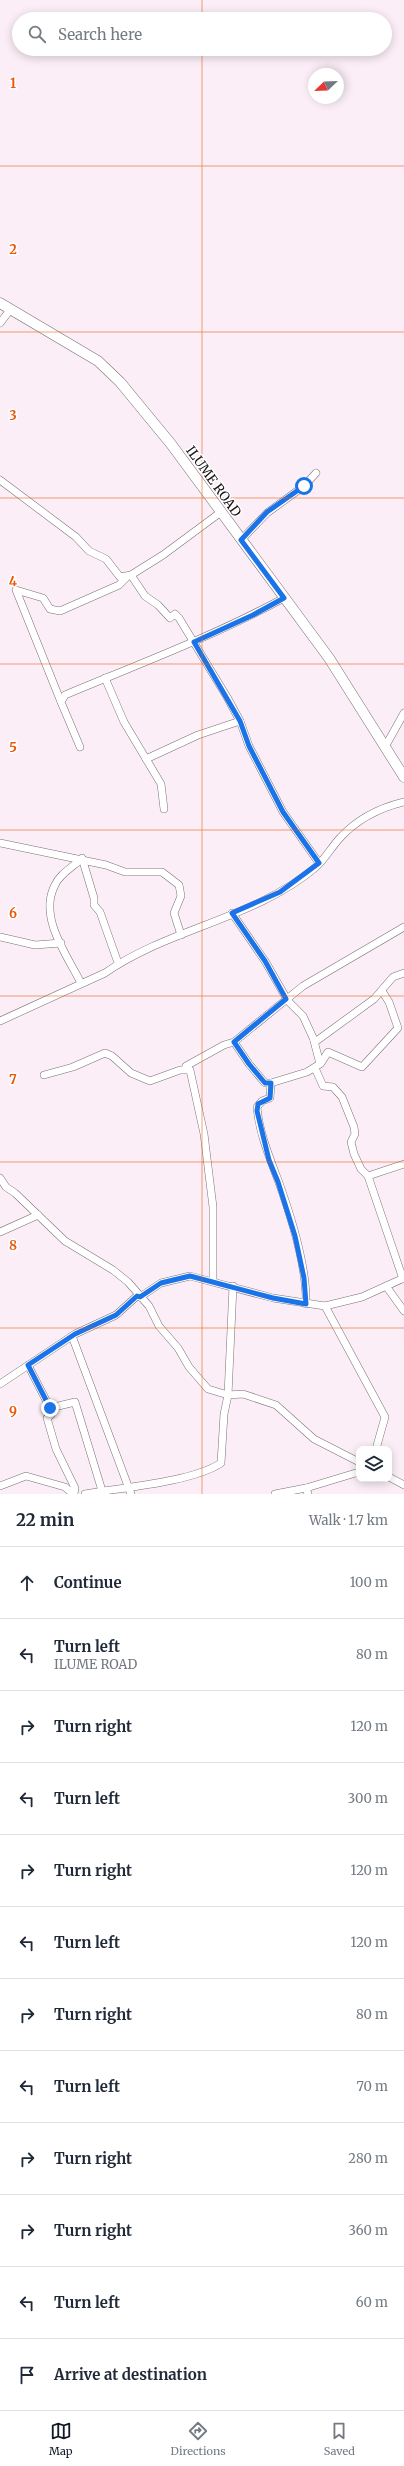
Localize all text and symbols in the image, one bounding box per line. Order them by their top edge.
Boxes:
search box [12,12,392,56]
icon: search [26,23,48,45]
text: Search here [58,25,142,44]
north arrow [308,68,344,104]
text: 1 [10,75,16,92]
text: 2 [9,241,17,258]
text: 3 [9,407,17,424]
street label: ILUME ROAD [182,443,245,520]
route start [295,477,313,495]
text: 4 [9,573,18,590]
text: 5 [9,739,17,756]
text: 6 [9,905,17,922]
text: 7 [9,1071,17,1088]
text: 8 [9,1237,17,1254]
route end [41,1399,59,1417]
text: 9 [9,1403,17,1420]
map controls [356,1446,392,1482]
button: layers [356,1446,392,1482]
text: 22 min [16,1509,74,1531]
text: Walk · 1.7 km [309,1512,388,1529]
icon: ahead [16,1572,38,1594]
text: Continue [54,1573,122,1592]
text: 100 m [350,1574,388,1591]
text: Turn left [54,1637,120,1656]
icon: left [16,1644,38,1666]
text: 80 m [356,1646,388,1663]
text: ILUME ROAD [54,1656,137,1673]
icon: right [16,1716,38,1738]
text: Turn right [54,1717,132,1736]
text: 120 m [350,1718,388,1735]
icon: left [16,1788,38,1810]
text: Turn left [54,1789,120,1808]
text: 300 m [348,1790,388,1807]
icon: right [16,1860,38,1882]
text: Turn right [54,1861,132,1880]
text: 120 m [350,1862,388,1879]
icon: left [16,1932,38,1954]
text: Turn left [54,1933,120,1952]
text: 120 m [350,1934,388,1951]
icon: right [16,2004,38,2026]
text: Turn right [54,2005,132,2024]
text: 80 m [356,2006,388,2023]
icon: left [16,2076,38,2098]
text: Turn left [54,2077,120,2096]
text: 70 m [357,2078,388,2095]
icon: right [16,2148,38,2170]
text: Turn right [54,2149,132,2168]
text: 280 m [348,2150,388,2167]
icon: right [16,2220,38,2242]
text: Turn right [54,2221,132,2240]
text: 360 m [349,2222,388,2239]
icon: left [16,2292,38,2314]
text: Turn left [54,2293,120,2312]
text: 60 m [356,2294,388,2311]
icon: arrive [16,2364,38,2386]
text: Arrive at destination [54,2365,207,2384]
tab: Map [49,2420,73,2458]
tab: Directions [171,2420,226,2458]
tab: Saved [324,2420,355,2458]

